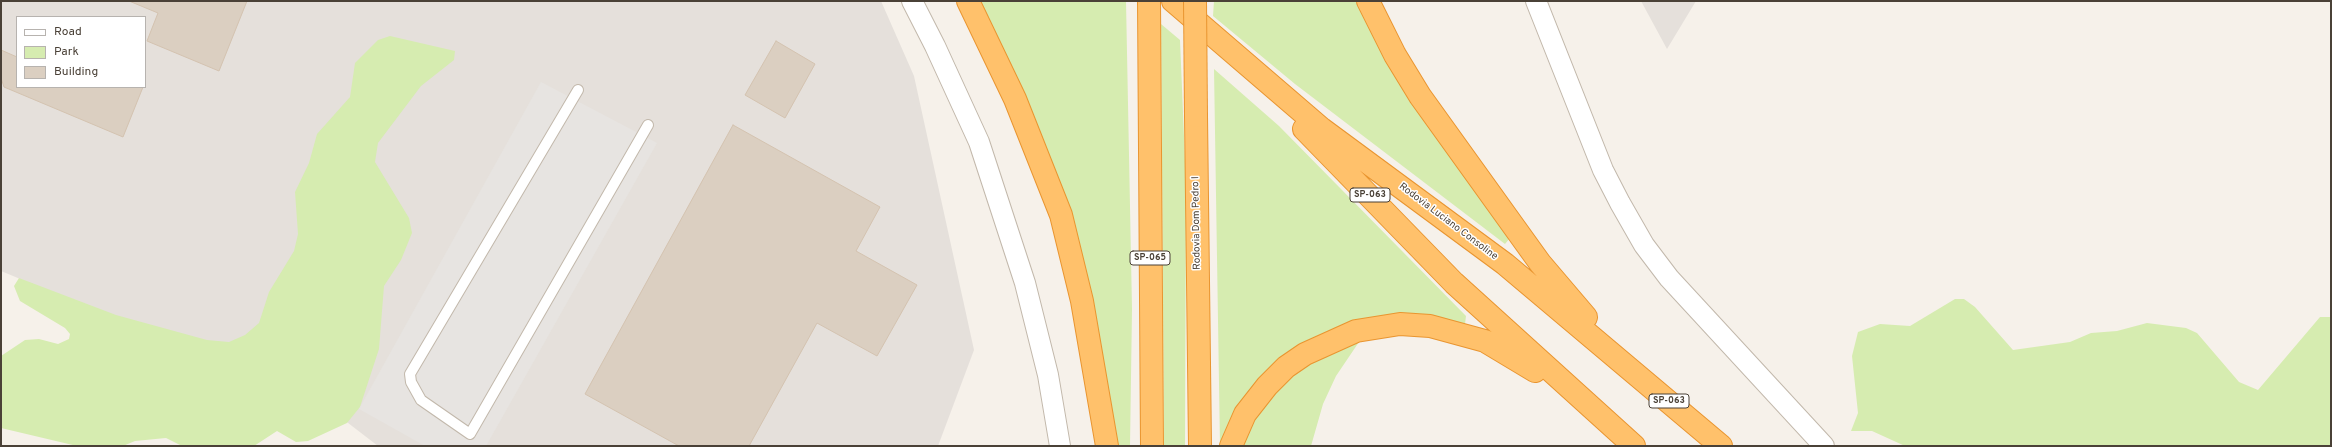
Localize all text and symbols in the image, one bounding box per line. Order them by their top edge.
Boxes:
legend [16,16,146,88]
text: Road [54,24,82,40]
text: Park [54,44,79,60]
text: Building [54,64,98,80]
street label: Rodovia Dom Pedro I [1190,176,1204,270]
street label: Rodovia Luciano Consoline [1396,181,1500,263]
road number: SP-063 [1350,188,1390,202]
road number: SP-065 [1130,251,1170,265]
road number: SP-063 [1649,394,1689,408]

